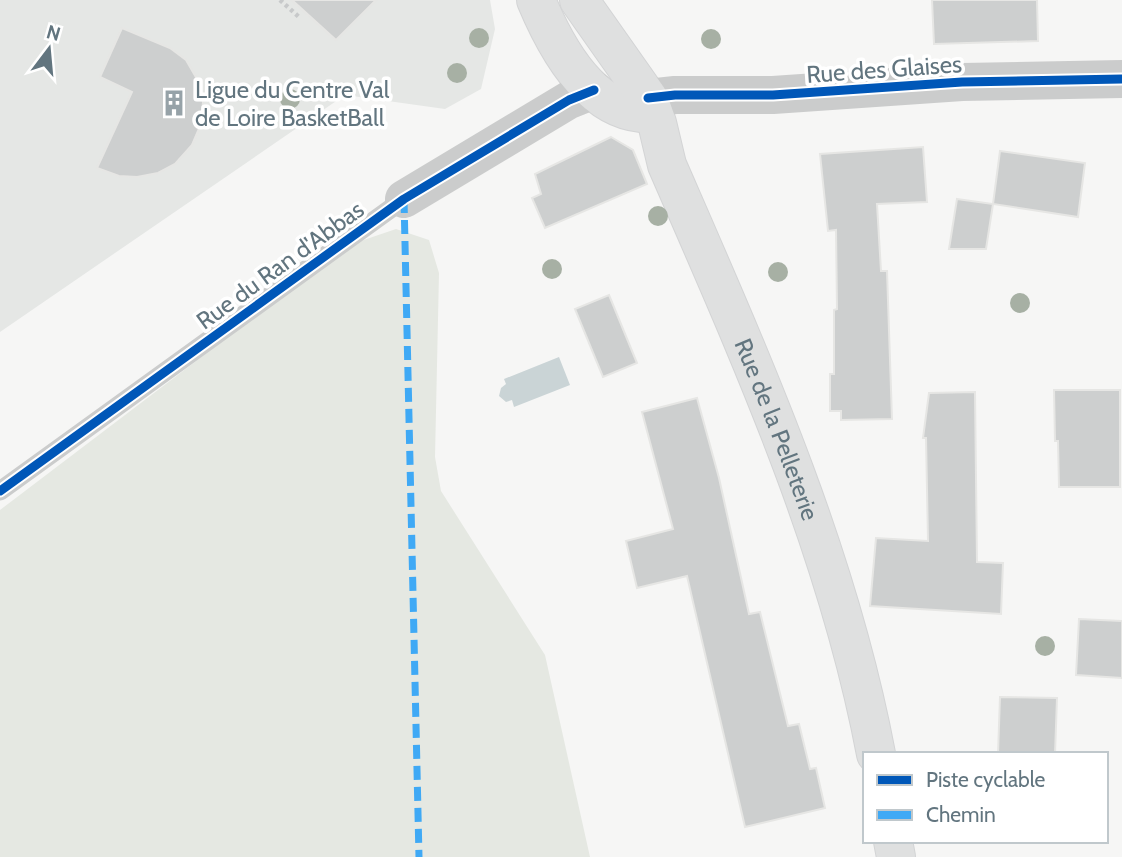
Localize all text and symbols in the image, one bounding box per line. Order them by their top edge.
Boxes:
north arrow [14,14,84,84]
text: N [44,20,63,46]
street label: Rue des Glaises [805,49,963,89]
place label: Ligue du Centre Val de Loire BasketBall [195,75,390,132]
building icon: Ligue du Centre Val de Loire BasketBall [159,88,189,118]
street label: Rue du Ran d'Abbas [191,195,369,335]
street label: Rue de la Pelleterie [729,334,825,524]
legend [863,752,1108,843]
text: Piste cyclable [926,767,1046,792]
text: Chemin [926,802,996,827]

